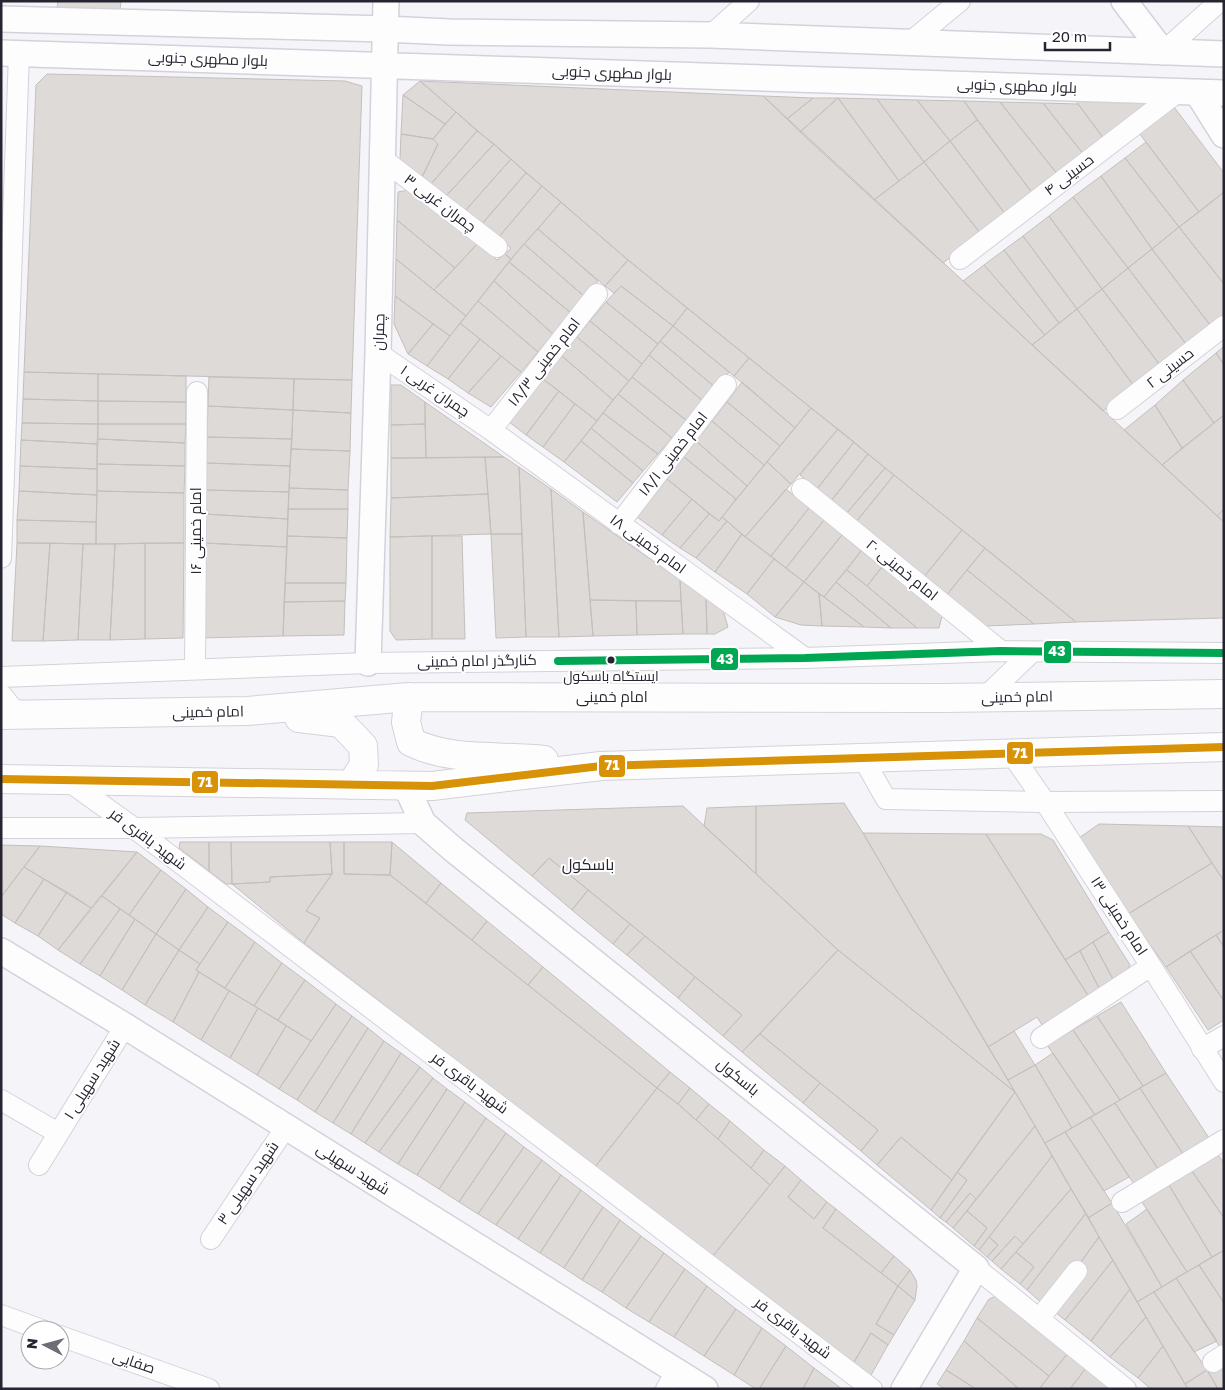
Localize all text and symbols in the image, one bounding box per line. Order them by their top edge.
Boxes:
scale bar [1045,20,1110,52]
text: 20 m [1052,27,1087,45]
street label: بلوار مطهری جنوبی [148,47,268,71]
street label: بلوار مطهری جنوبی [552,61,672,85]
street label: بلوار مطهری جنوبی [957,74,1077,98]
street label: حسینی ۴ [1040,150,1098,200]
street label: چمران غربی ۳ [400,169,480,237]
street label: چمران [368,313,390,351]
street label: امام خمینی ۱۸/۳ [503,314,585,410]
street label: حسینی ۲ [1142,343,1198,393]
street label: چمران غربی ۱ [396,360,474,422]
street label: امام خمینی ۱۸/۱ [634,408,712,500]
street label: امام خمینی ۱۶ [186,487,206,575]
street label: امام خمینی ۱۸ [606,510,690,578]
street label: امام خمینی ۲۰ [862,535,942,605]
line badge: 43 [1043,640,1072,664]
text: 43 [1048,642,1066,659]
line badge: 43 [710,647,739,671]
street label: کنارگذر امام خمینی [417,650,537,672]
text: 43 [716,650,734,667]
marker: ایستگاه باسکول [606,655,616,665]
place label: ایستگاه باسکول [563,667,659,685]
street label: امام خمینی [981,686,1053,708]
street label: امام خمینی [576,687,648,707]
street label: امام خمینی [172,701,244,723]
line badge: 71 [1006,741,1034,765]
text: 71 [1013,744,1027,761]
line badge: 71 [598,754,626,778]
text: 71 [605,756,619,773]
line badge: 71 [191,770,219,794]
text: 71 [198,773,212,790]
street label: شهید باقری فر [105,803,190,874]
district label: باسکول [562,854,614,875]
street label: امام خمینی ۱۳ [1086,873,1152,959]
street label: شهید سهیلی ۱ [59,1035,125,1123]
street label: شهید باقری فر [427,1047,512,1118]
street label: باسکول [713,1054,763,1100]
street label: شهید سهیلی ۳ [213,1137,283,1229]
street label: شهید سهیلی [312,1139,394,1199]
street label: شهید باقری فر [750,1292,835,1363]
north arrow [20,1320,70,1370]
text: N [23,1337,41,1350]
street label: صفایی [110,1345,158,1379]

